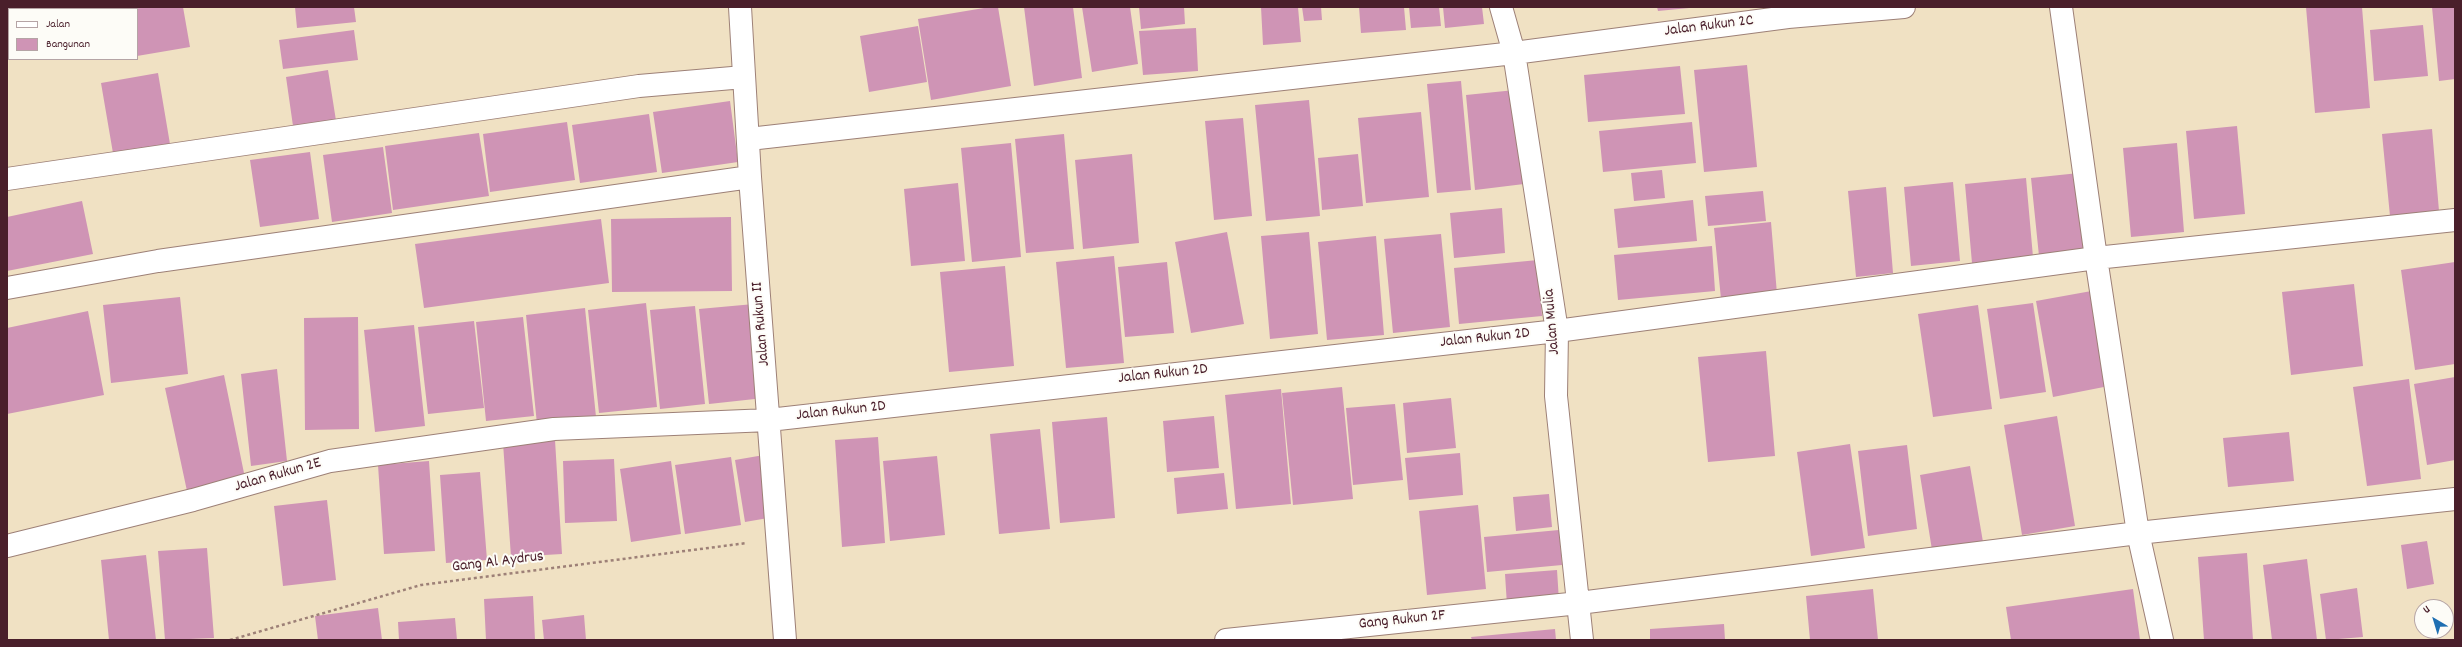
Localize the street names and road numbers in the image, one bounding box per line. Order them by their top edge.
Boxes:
street label: Jalan Rukun 2C [1663,12,1755,42]
street label: Jalan Rukun II [749,281,775,367]
street label: Jalan Mulia [1541,288,1565,356]
street label: Jalan Rukun 2D [1439,325,1531,353]
street label: Jalan Rukun 2D [1117,361,1209,389]
street label: Jalan Rukun 2D [795,398,887,426]
street label: Jalan Rukun 2E [233,454,323,498]
street label: Gang Al Aydrus [451,548,545,578]
street label: Gang Rukun 2F [1358,607,1446,635]

